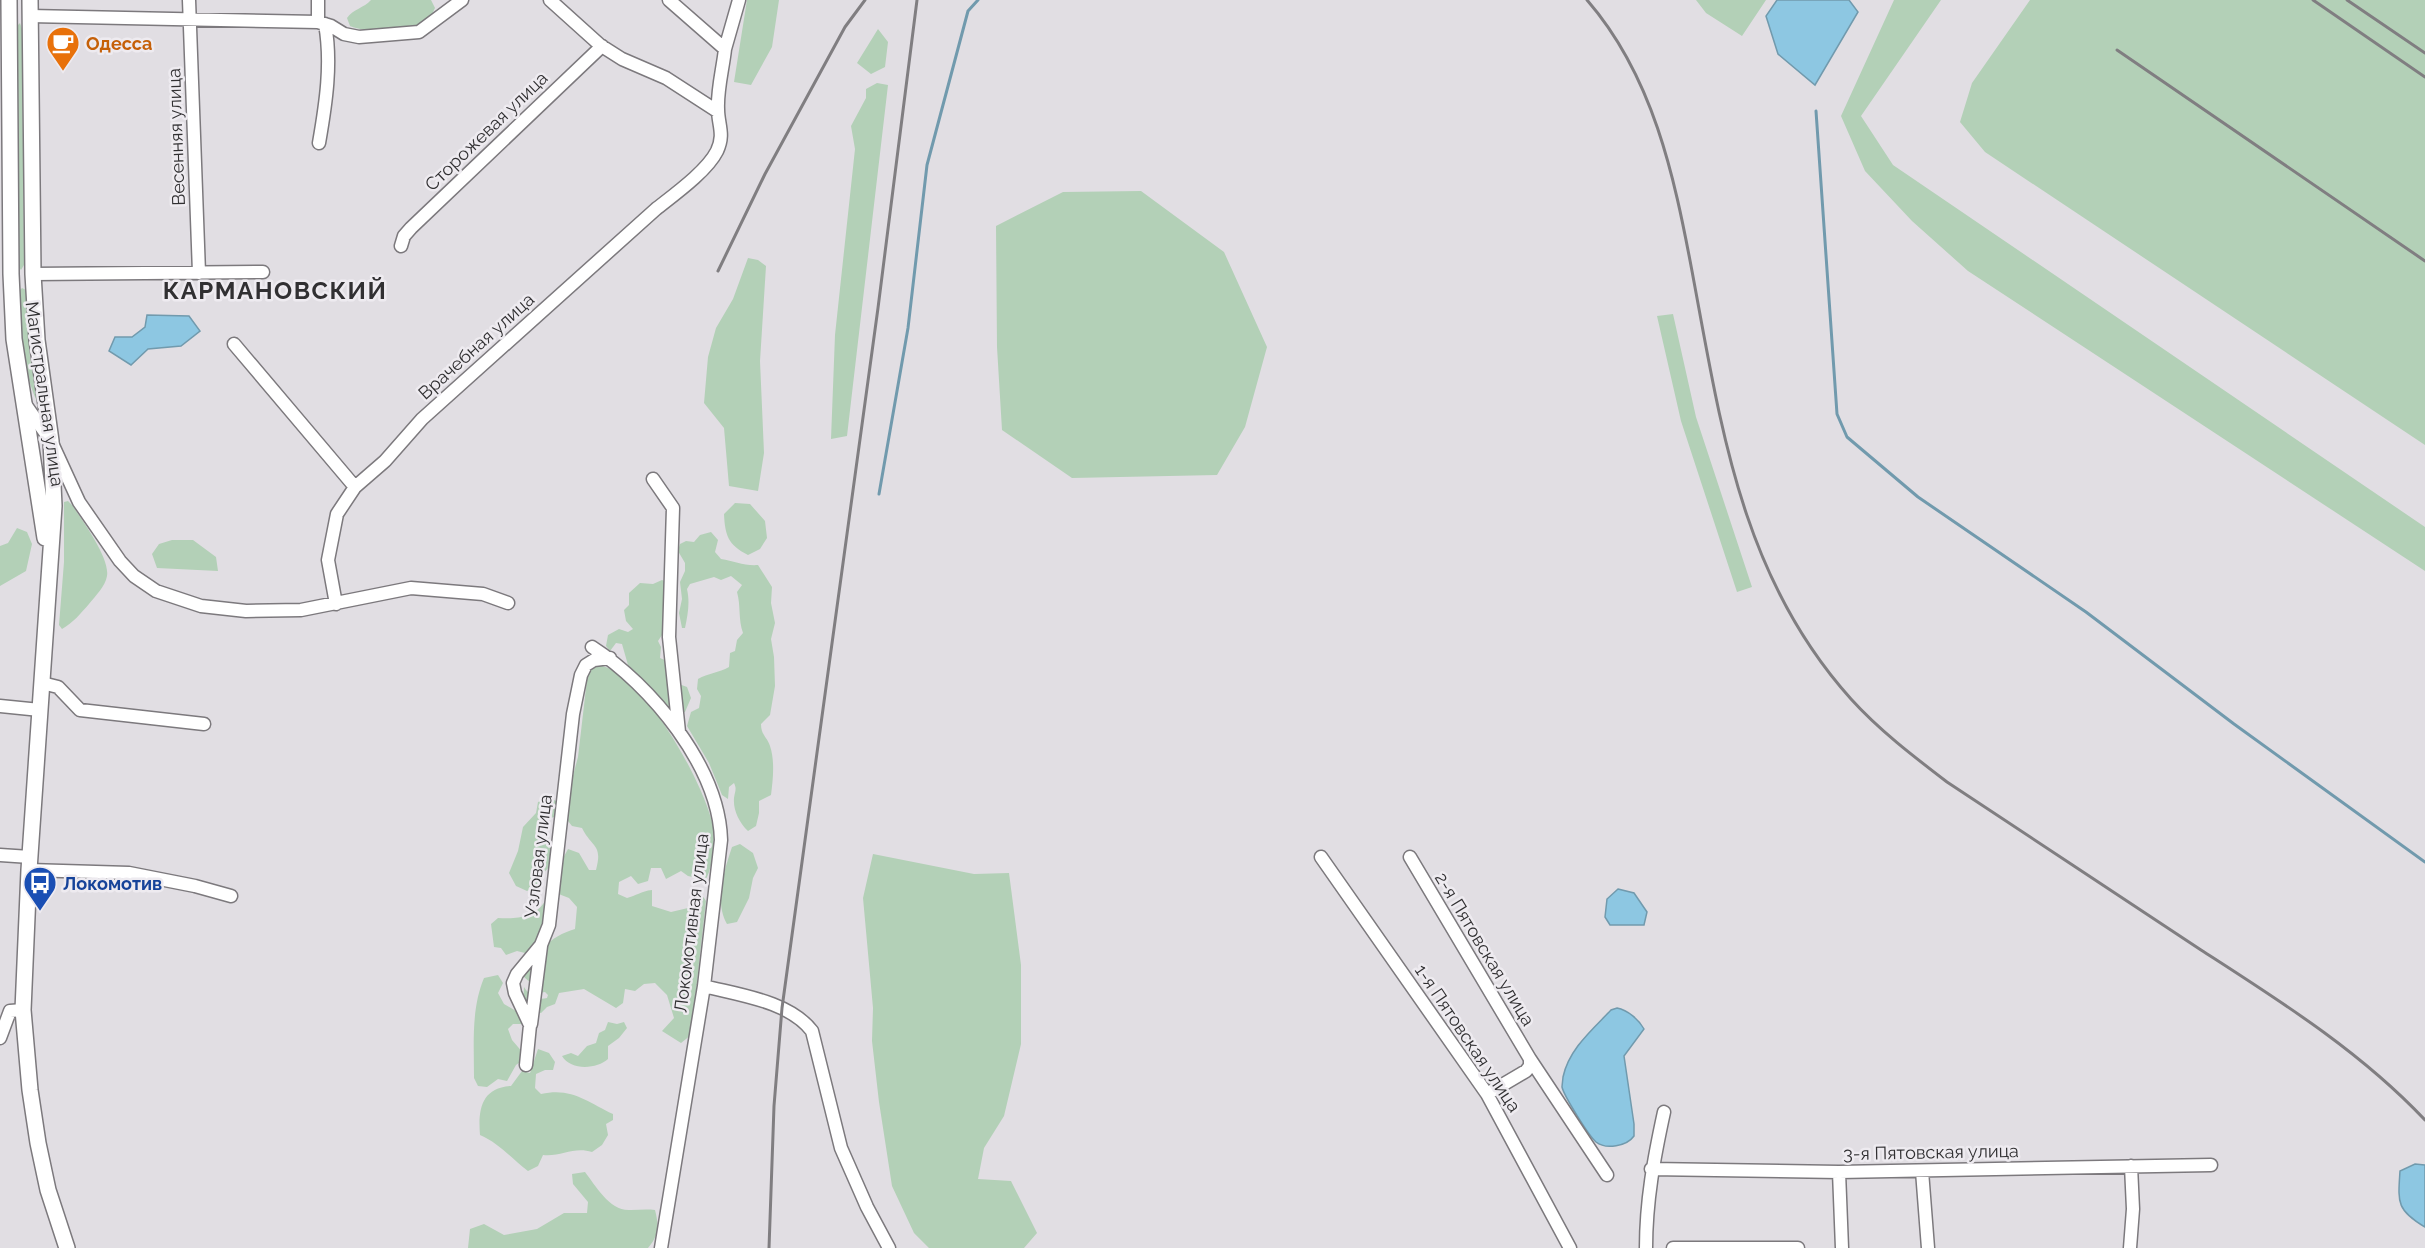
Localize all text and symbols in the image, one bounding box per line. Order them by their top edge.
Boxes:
cafe icon: Одесса [45,25,81,72]
place label: Одесса [86,33,152,54]
street label: Сторожевая улица [420,67,552,195]
street label: Весенняя улица [163,68,189,206]
district label: КАРМАНОВСКИЙ [163,276,387,305]
street label: Врачебная улица [414,289,538,403]
street label: Магистральная улица [22,300,68,488]
street label: Узловая улица [520,793,556,919]
street label: Локомотивная улица [670,832,712,1014]
bus stop icon: Локомотив [22,865,58,912]
street label: 2-я Пятовская улица [1431,868,1539,1030]
place label: Локомотив [63,873,162,894]
street label: 1-я Пятовская улица [1411,960,1525,1116]
street label: 3-я Пятовская улица [1843,1140,2019,1164]

